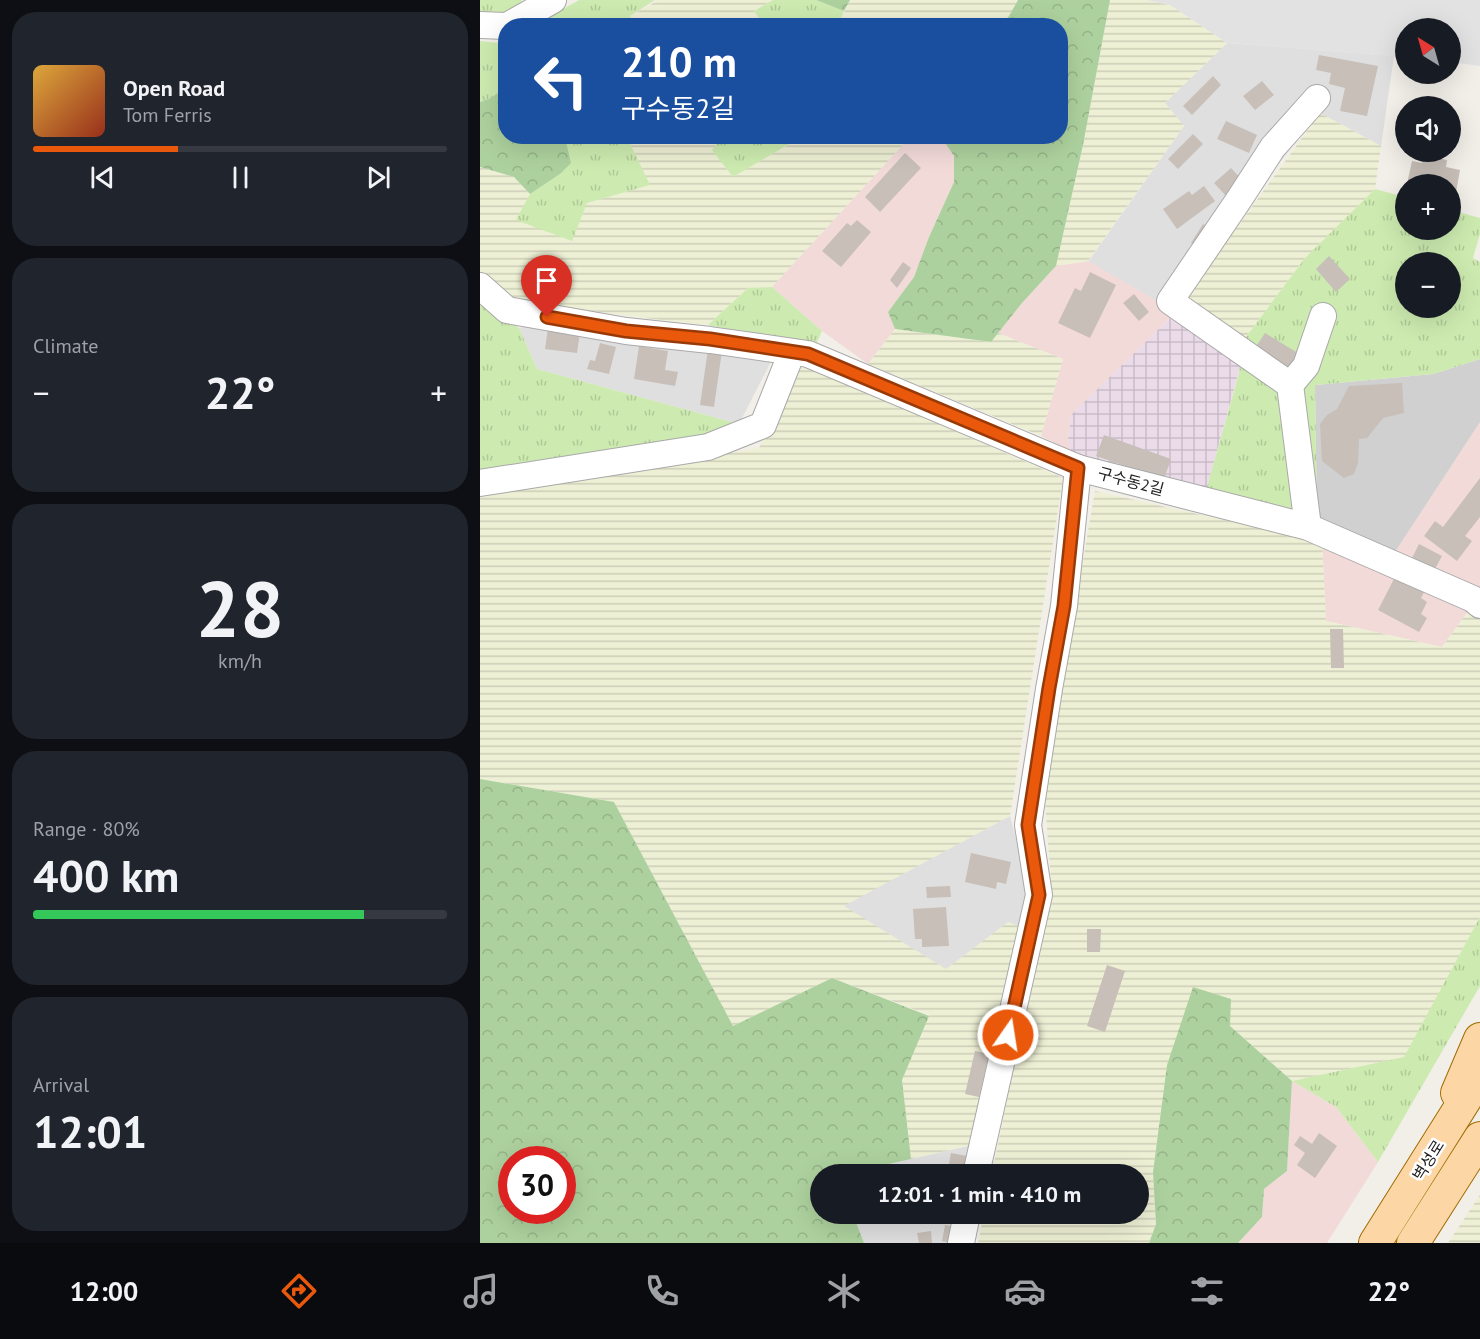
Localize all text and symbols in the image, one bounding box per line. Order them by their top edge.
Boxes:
north arrow [1395,18,1461,84]
map controls [1395,18,1461,318]
text: 210 m [621,34,737,89]
icon: left [522,42,600,120]
text: Open Road [123,74,225,102]
text: 구수동2길 [621,91,735,125]
button: sound [1395,96,1461,162]
text: Tom Ferris [123,102,212,128]
icon: previous [86,161,119,194]
icon: pause [224,161,257,194]
icon: next [362,161,395,194]
button: + [1395,174,1461,240]
button: − [1395,252,1461,318]
pin [521,255,572,317]
icon: arrive [530,264,563,297]
text: Climate [33,333,99,359]
text: 22° [205,363,275,421]
text: − [33,371,50,414]
text: + [430,371,447,414]
street label: 구수동2길 [1096,463,1166,499]
text: 28 [196,558,284,659]
text: km/h [218,648,262,674]
text: Range · 80% [33,816,140,842]
text: 400 km [33,846,179,904]
position arrow [976,1003,1040,1067]
text: Arrival [33,1072,89,1098]
text: 12:01 [33,1102,147,1160]
street label: 벽성로 [1408,1136,1448,1184]
speed limit sign: 30 [498,1146,576,1224]
text: 12:01 · 1 min · 410 m [878,1180,1081,1208]
icon: directions [278,1270,320,1312]
icon: music [460,1270,502,1312]
icon: phone [641,1270,683,1312]
icon: climate [823,1270,865,1312]
icon: car [1004,1270,1046,1312]
icon: filters [1186,1270,1228,1312]
text: 12:00 [70,1274,138,1308]
text: 22° [1368,1274,1410,1308]

